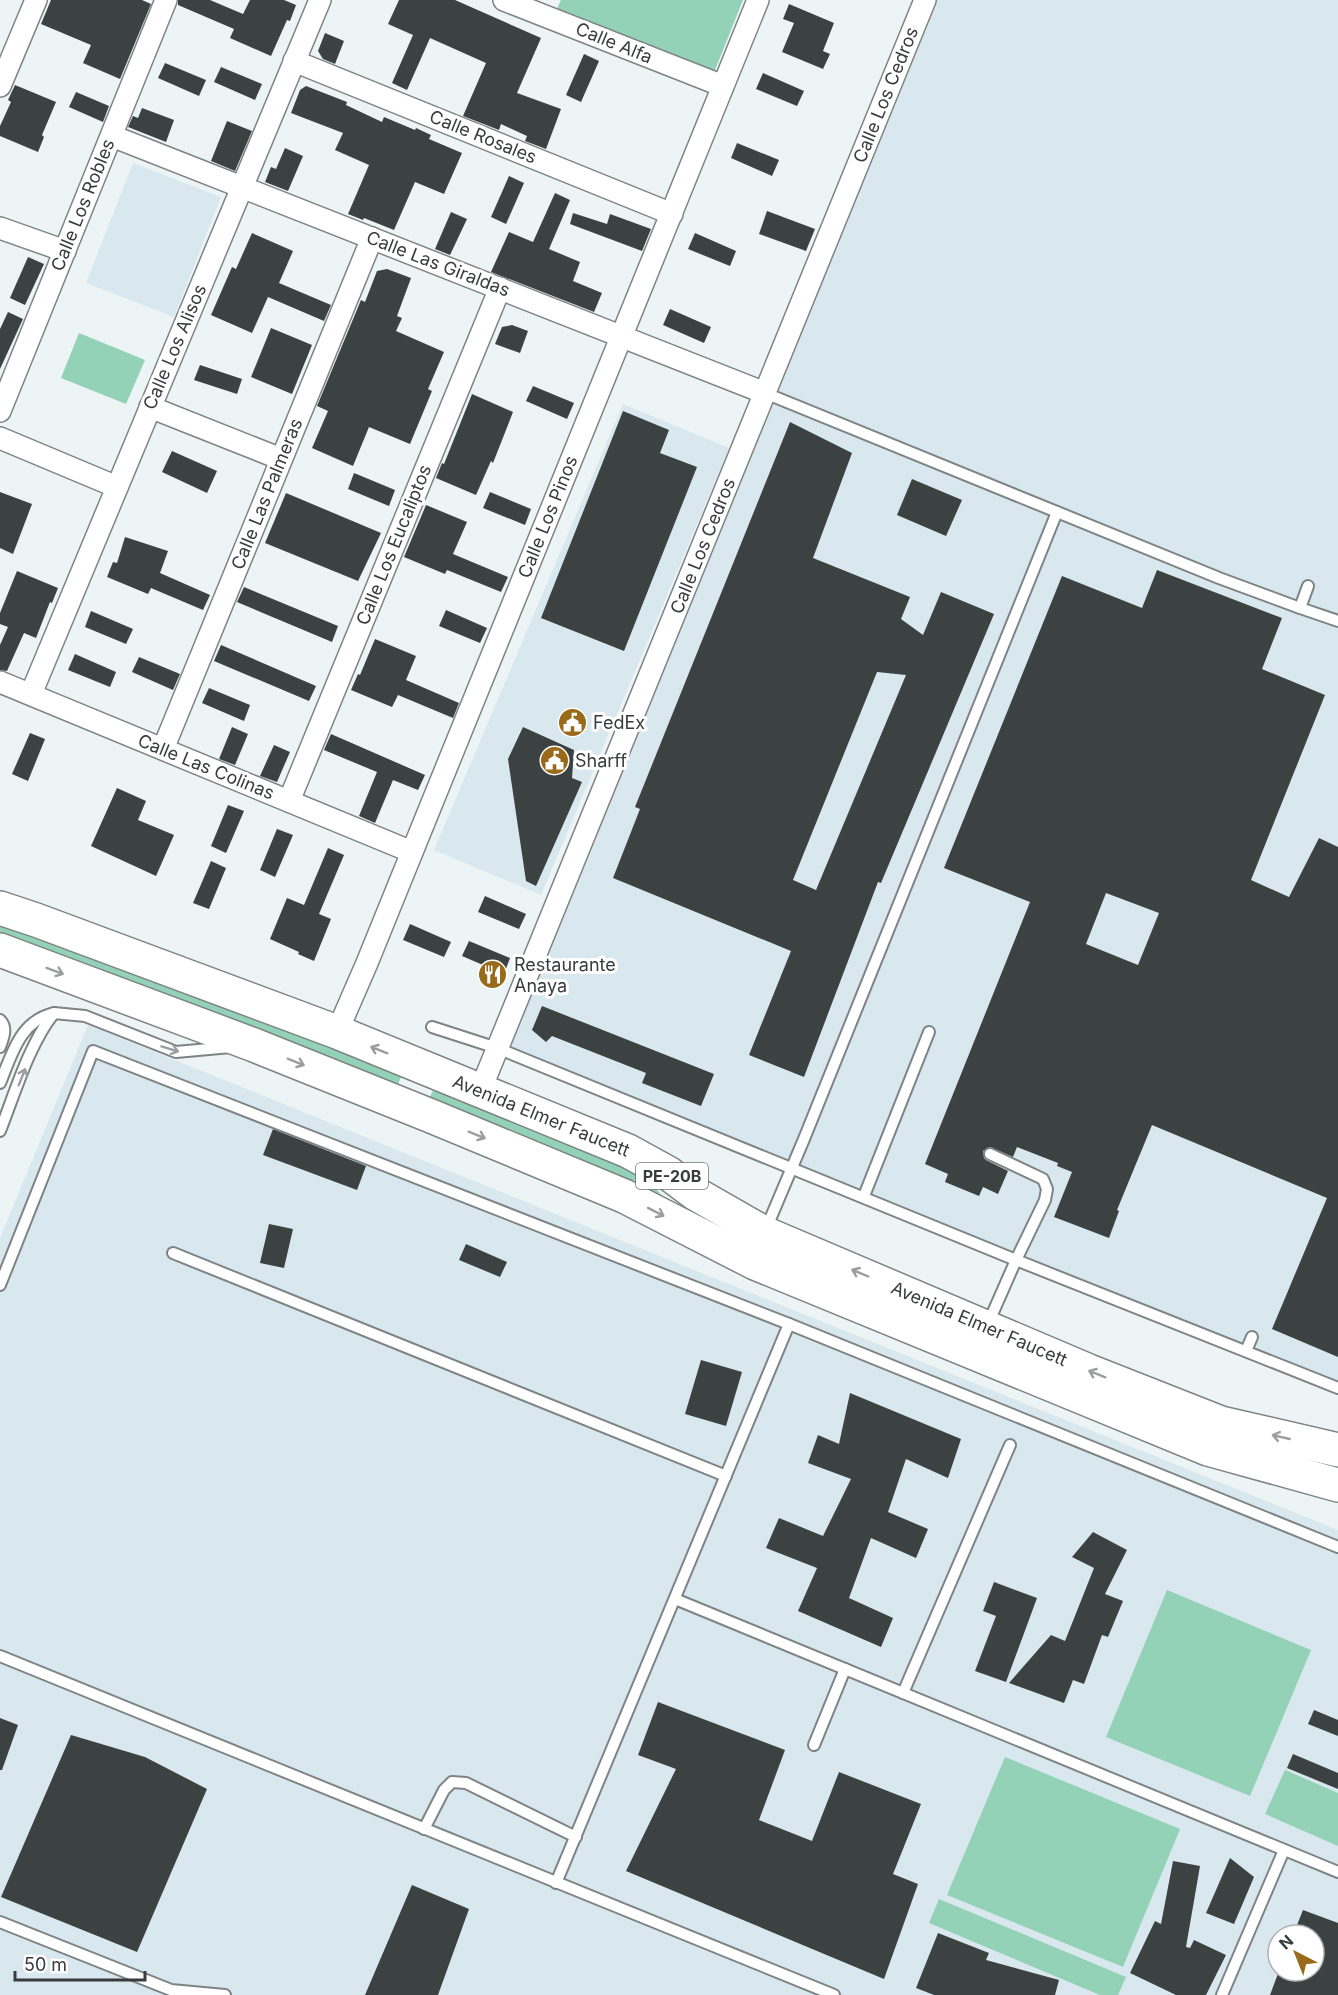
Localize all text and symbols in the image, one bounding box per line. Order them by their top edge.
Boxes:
street label: Calle Alfa [573,18,656,67]
street label: Calle Los Cedros [849,24,922,166]
street label: Calle Rosales [427,106,540,168]
street label: Calle Los Robles [46,136,119,274]
street label: Calle Las Giraldas [363,226,513,301]
street label: Calle Los Alisos [139,281,210,413]
street label: Calle Las Palmeras [227,415,306,572]
street label: Calle Los Pinos [513,453,582,581]
street label: Calle Los Eucaliptos [352,462,435,628]
street label: Calle Los Cedros [666,475,739,617]
public building icon: FedEx [556,707,588,739]
place label: FedEx [593,712,645,733]
street label: Calle Las Colinas [135,730,277,803]
public building icon: Sharff [538,745,570,777]
place label: Sharff [575,750,627,771]
place label: Restaurante Anaya [514,954,616,996]
restaurant icon: Restaurante Anaya [477,959,509,991]
one-way arrow [45,966,64,977]
one-way arrow [160,1043,179,1055]
one-way arrow [371,1044,389,1055]
one-way arrow [286,1057,305,1068]
one-way arrow [17,1068,28,1087]
street label: Avenida Elmer Faucett [450,1070,633,1161]
one-way arrow [467,1130,486,1141]
road number: PE-20B [636,1163,708,1189]
one-way arrow [647,1206,664,1218]
one-way arrow [851,1267,869,1278]
street label: Avenida Elmer Faucett [888,1277,1070,1370]
one-way arrow [1088,1368,1107,1379]
one-way arrow [1272,1430,1291,1442]
north arrow [1266,1923,1326,1983]
text: N [1275,1930,1297,1953]
scale bar [15,1944,146,1982]
text: 50 m [24,1954,67,1975]

